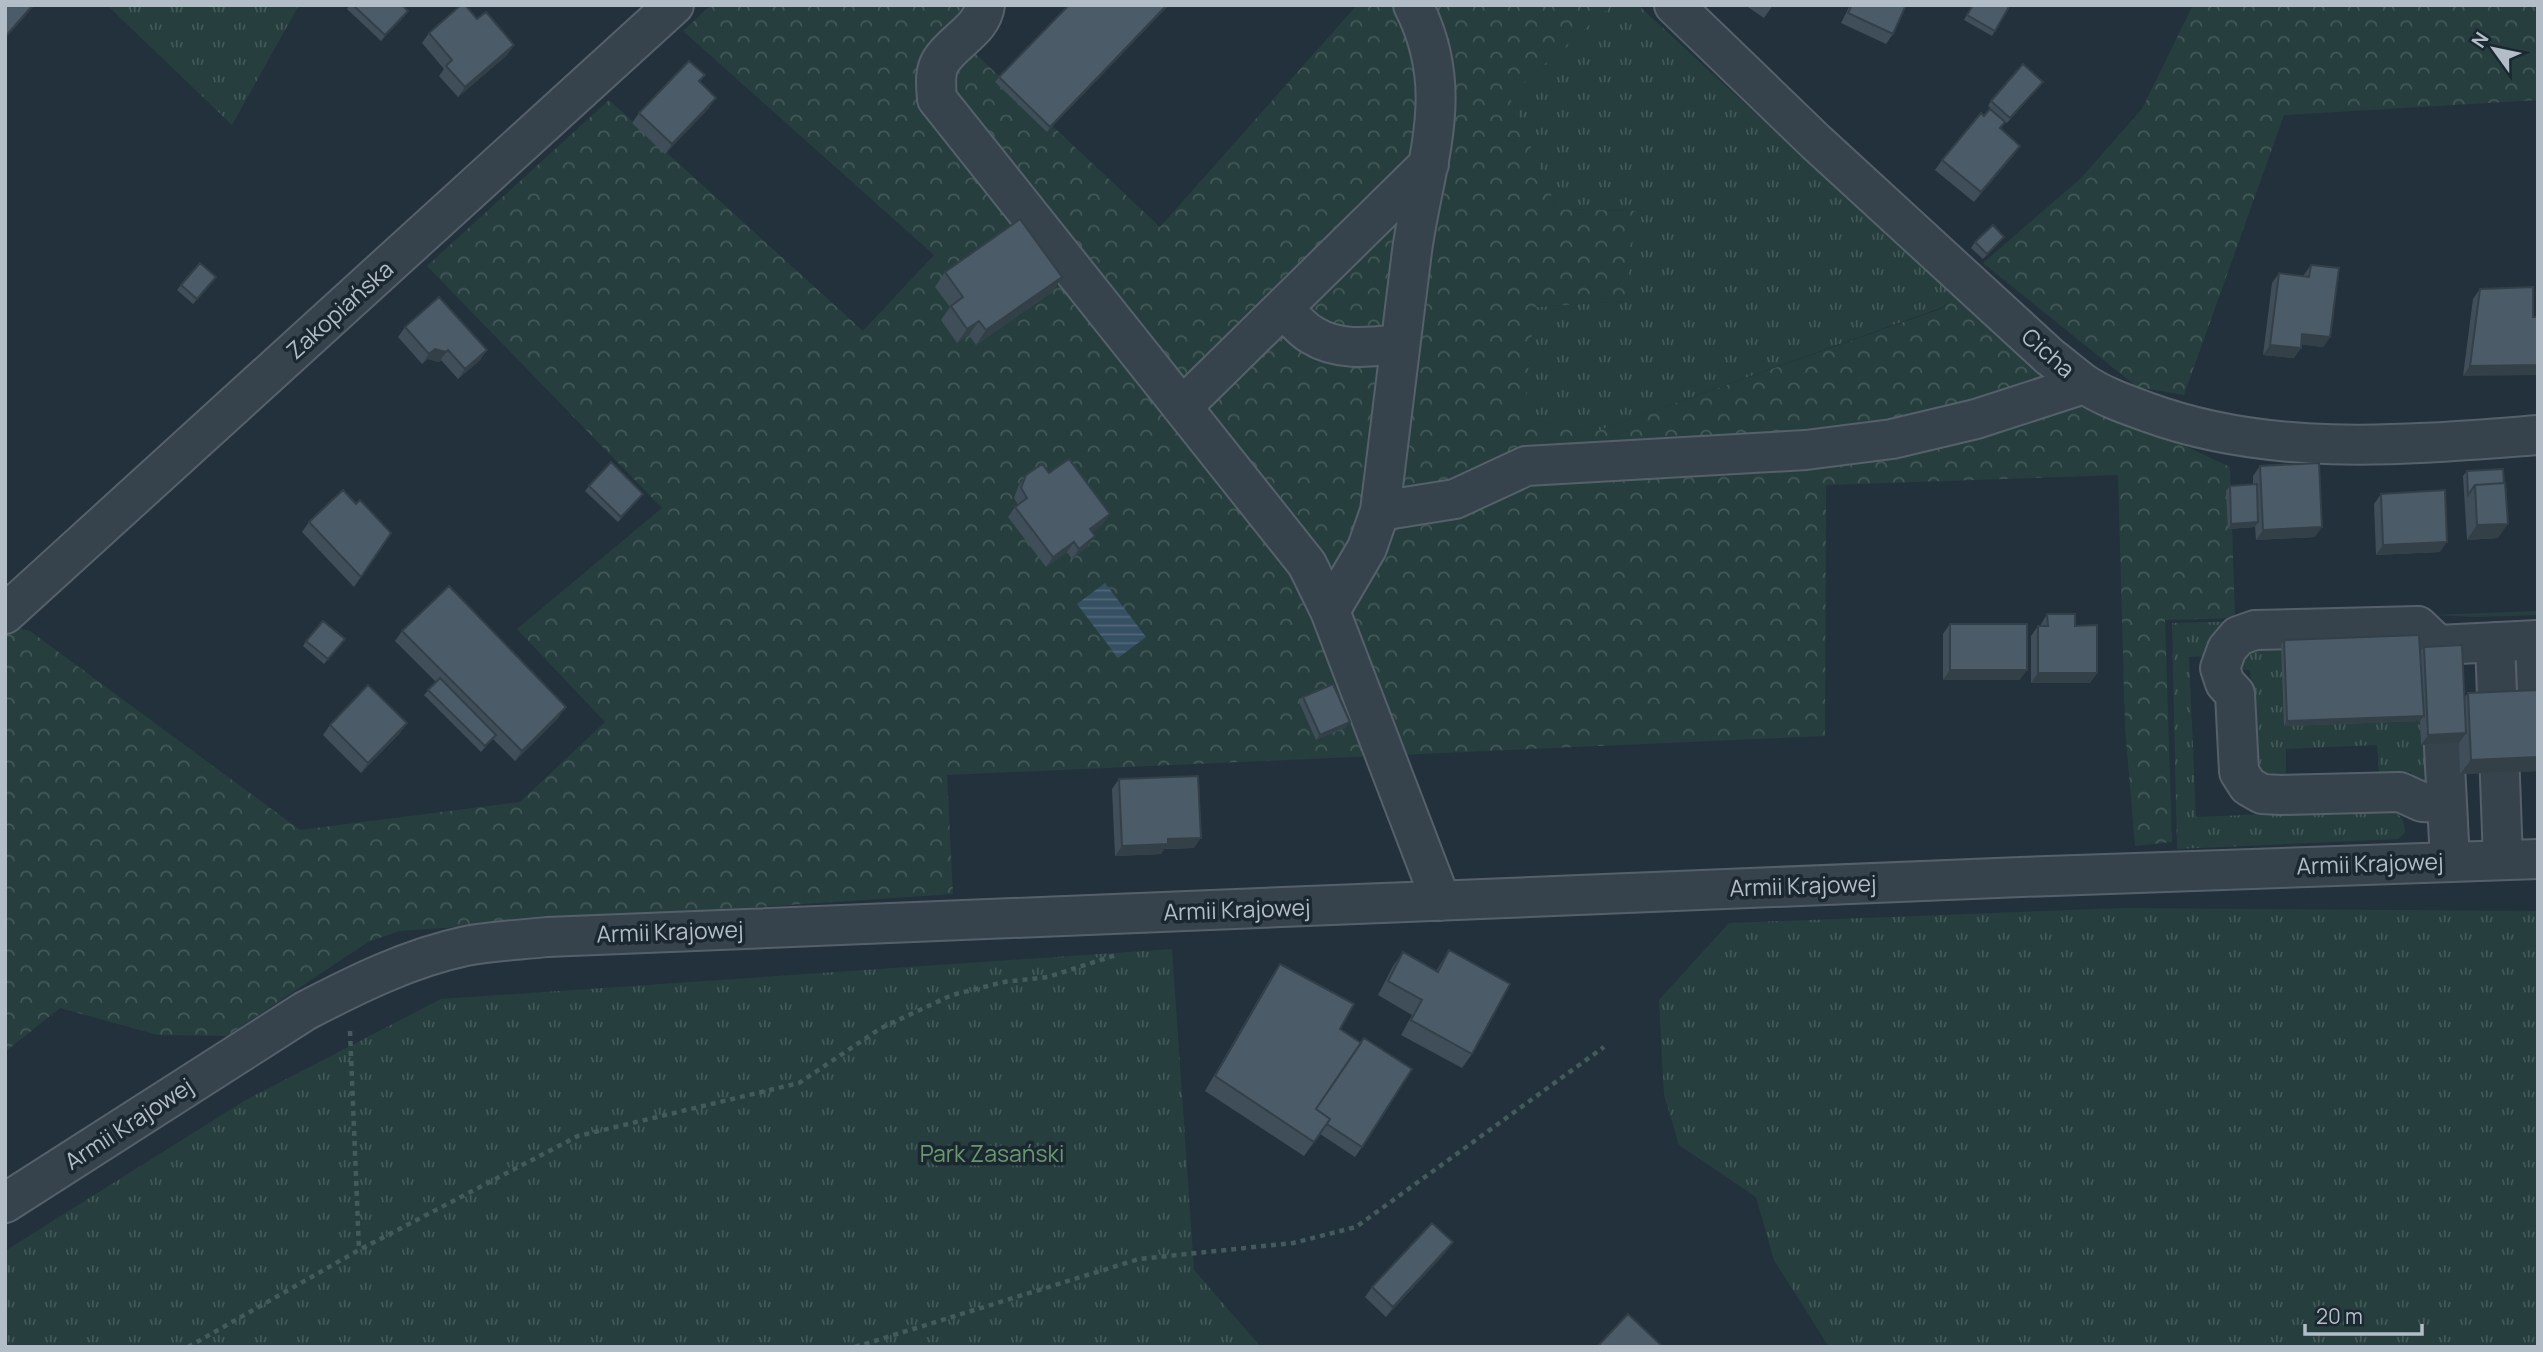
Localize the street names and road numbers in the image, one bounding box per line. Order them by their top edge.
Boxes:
street label: Zakopiańska [279,253,400,366]
street label: Cicha [2015,320,2082,384]
street label: Armii Krajowej [2296,844,2444,882]
street label: Armii Krajowej [1729,866,1877,904]
street label: Armii Krajowej [1163,890,1311,928]
street label: Armii Krajowej [596,912,744,950]
street label: Armii Krajowej [58,1070,199,1177]

